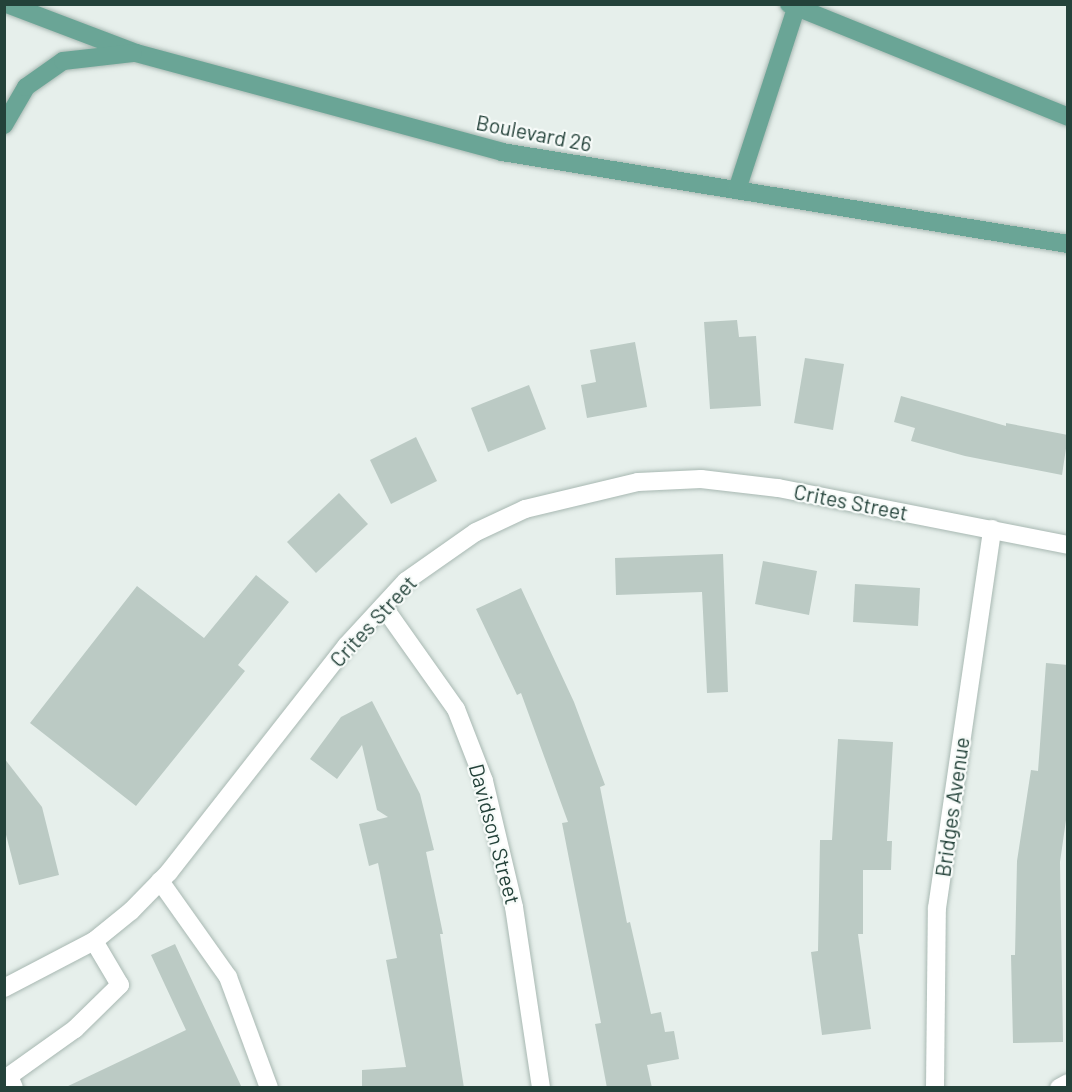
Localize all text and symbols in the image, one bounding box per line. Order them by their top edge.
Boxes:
street label: Boulevard 26 [474,109,594,157]
street label: Crites Street [792,479,910,525]
street label: Crites Street [324,570,422,672]
street label: Bridges Avenue [930,735,974,879]
street label: Davidson Street [464,761,526,907]

